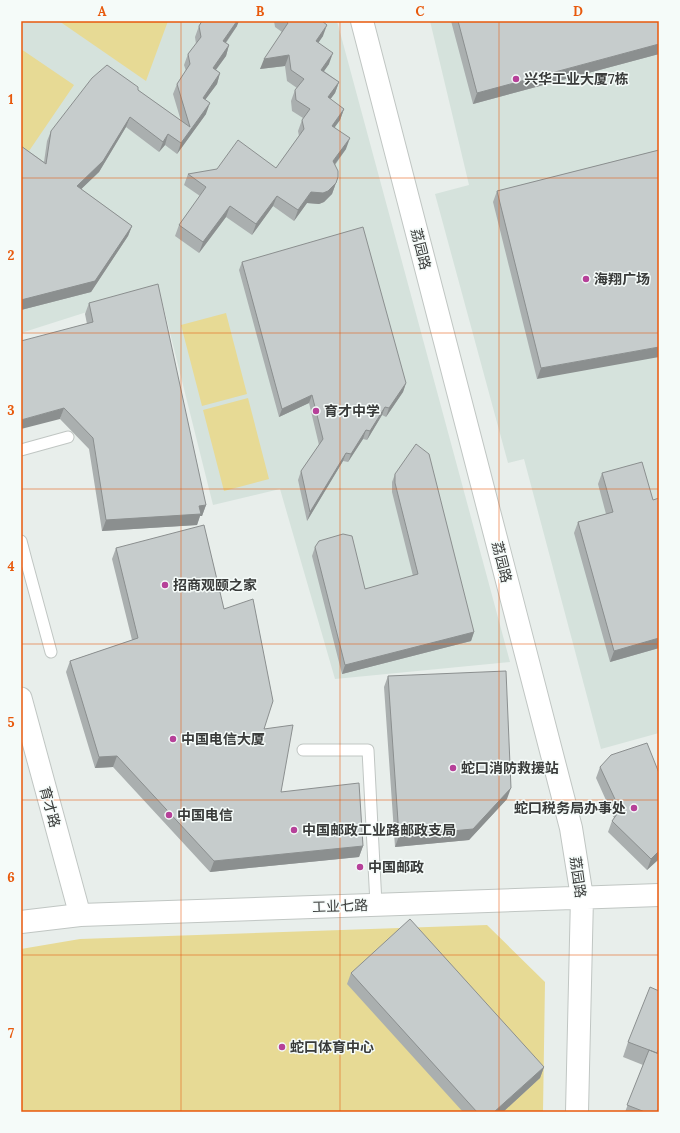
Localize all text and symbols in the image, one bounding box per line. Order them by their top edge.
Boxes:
text: A [98,3,107,20]
text: B [256,3,265,20]
text: C [416,3,425,20]
text: D [573,3,583,20]
place label: 兴华工业大厦7栋 [524,70,629,88]
marker: 兴华工业大厦7栋 [511,74,521,84]
text: 1 [8,91,14,108]
street label: 荔园路 [407,226,435,272]
text: 2 [8,247,15,264]
place label: 海翔广场 [594,270,650,288]
marker: 海翔广场 [581,274,591,284]
text: 3 [7,402,15,419]
place label: 育才中学 [324,402,380,420]
marker: 育才中学 [311,406,321,416]
street label: 荔园路 [488,539,516,585]
text: 4 [7,558,15,575]
place label: 招商观颐之家 [173,576,257,594]
marker: 招商观颐之家 [160,580,170,590]
text: 5 [7,714,15,731]
place label: 中国电信大厦 [181,730,265,748]
marker: 中国电信大厦 [168,734,178,744]
place label: 蛇口消防救援站 [461,759,559,777]
marker: 蛇口消防救援站 [448,763,458,773]
street label: 育才路 [36,784,64,830]
place label: 蛇口税务局办事处 [514,799,626,817]
marker: 蛇口税务局办事处 [629,803,639,813]
place label: 中国电信 [177,806,233,824]
marker: 中国电信 [164,810,174,820]
place label: 中国邮政工业路邮政支局 [302,821,456,839]
marker: 中国邮政工业路邮政支局 [289,825,299,835]
street label: 荔园路 [566,855,590,899]
place label: 中国邮政 [368,858,424,876]
marker: 中国邮政 [355,862,365,872]
text: 6 [7,869,15,886]
street label: 工业七路 [312,896,368,916]
text: 7 [8,1025,14,1042]
place label: 蛇口体育中心 [290,1038,374,1056]
marker: 蛇口体育中心 [277,1042,287,1052]

